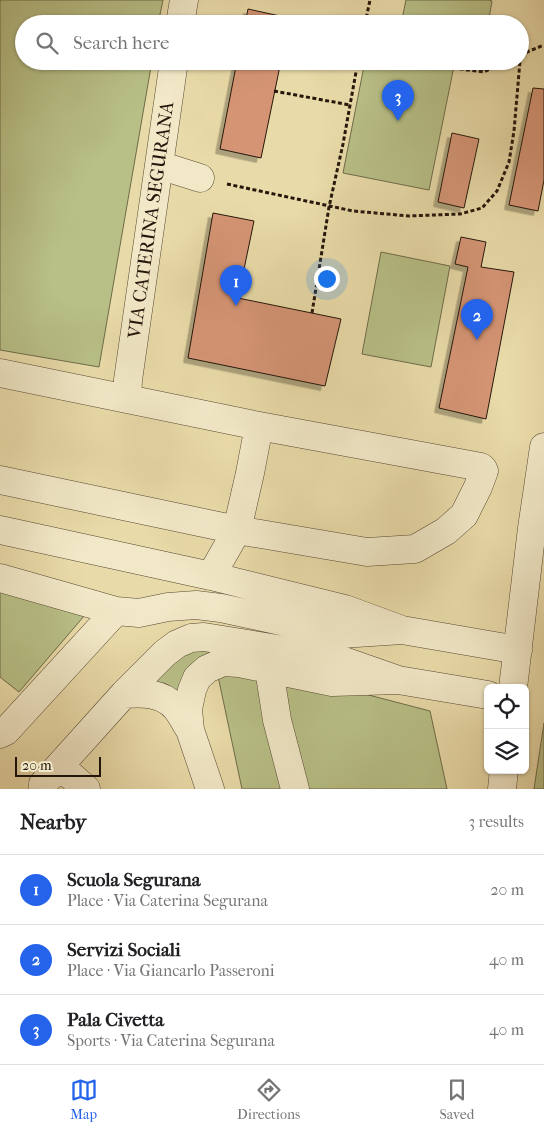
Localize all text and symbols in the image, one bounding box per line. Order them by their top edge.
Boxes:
search box [15,15,529,70]
icon: search [33,29,61,57]
text: Search here [73,32,169,54]
pin: 3 [382,80,414,121]
street label: VIA CATERINA SEGURANA [123,99,179,341]
pin: 1 [220,265,252,306]
your location [314,266,340,292]
pin: 2 [461,299,493,340]
map controls [484,684,529,774]
button: locate [484,684,529,729]
button: layers [484,729,529,774]
scale bar [15,754,101,777]
text: 20 m [22,757,52,774]
text: Nearby [20,810,86,834]
text: 3 results [468,812,524,831]
text: Scuola Segurana [67,869,201,891]
text: 1 [33,880,39,899]
text: 20 m [490,880,524,899]
text: Place · Via Caterina Segurana [67,891,268,910]
text: Servizi Sociali [67,939,181,961]
text: 2 [32,950,40,969]
text: 40 m [489,950,524,969]
text: Place · Via Giancarlo Passeroni [67,961,274,980]
text: Pala Civetta [67,1009,164,1031]
text: 3 [33,1020,39,1039]
text: 40 m [489,1020,524,1039]
text: Sports · Via Caterina Segurana [67,1031,275,1050]
tab: Map [70,1076,98,1123]
tab: Directions [237,1076,300,1123]
tab: Saved [440,1076,474,1123]

